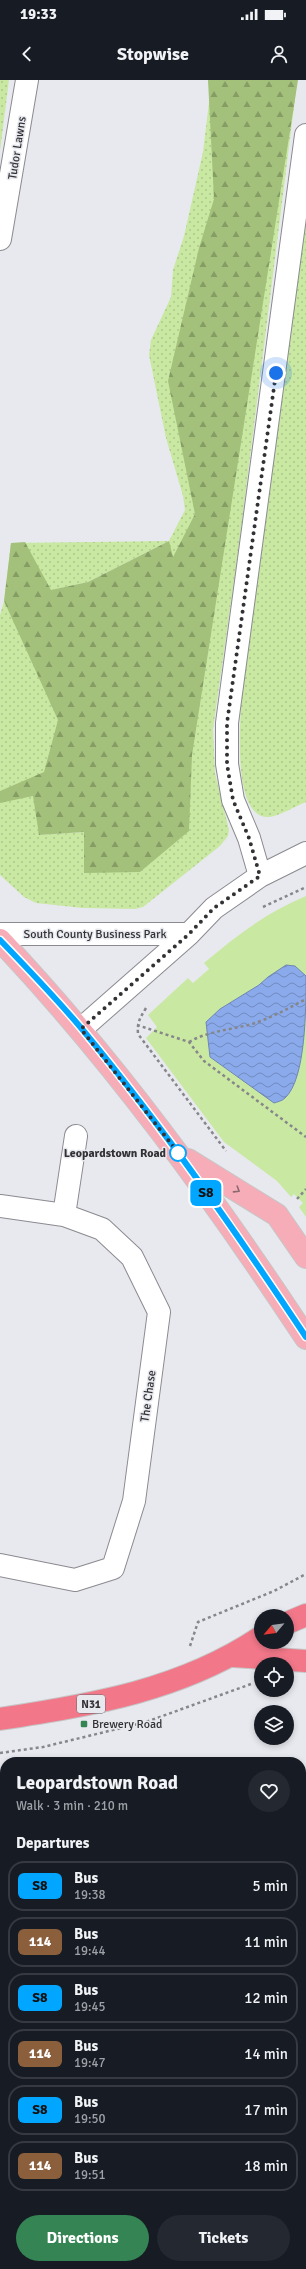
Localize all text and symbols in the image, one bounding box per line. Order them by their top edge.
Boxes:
text: 19:33 [20,5,57,23]
icon: back [16,43,38,65]
text: Stopwise [117,43,189,65]
icon: person [268,43,290,65]
street label: Tudor Lawns [5,115,30,181]
your location [266,363,286,383]
street label: South County Business Park [24,927,166,942]
marker: Leopardstown Road [169,1144,187,1162]
place label: Leopardstown Road [64,1146,167,1161]
line badge: S8 [188,1180,224,1206]
text: S8 [198,1184,214,1201]
one-way arrow [233,1186,240,1193]
street label: The Chase [137,1369,160,1423]
north arrow [254,1609,294,1649]
map controls [254,1609,294,1745]
button: locate [254,1657,294,1697]
road number: N31 [77,1695,105,1713]
button: layers [254,1705,294,1745]
place label: Brewery Road [92,1717,162,1732]
marker: Brewery Road [79,1719,89,1729]
button: heart [248,1770,290,1812]
text: Leopardstown Road [16,1771,178,1795]
text: Walk · 3 min · 210 m [16,1798,128,1814]
text: Departures [16,1834,89,1852]
text: Bus [74,1869,98,1887]
text: S8 [32,1877,48,1894]
text: 5 min [252,1877,288,1895]
text: 19:38 [74,1887,106,1903]
text: Bus [74,1925,98,1943]
text: 114 [29,1933,51,1950]
text: 11 min [244,1933,288,1951]
text: 19:44 [74,1943,106,1959]
text: Bus [74,1981,98,1999]
text: S8 [32,1989,48,2006]
text: 12 min [244,1989,288,2007]
text: 19:45 [74,1999,106,2015]
text: Bus [74,2037,98,2055]
text: 114 [29,2045,51,2062]
text: 14 min [244,2045,288,2063]
text: 19:47 [74,2055,106,2071]
text: Bus [74,2093,98,2111]
text: S8 [32,2101,48,2118]
text: 17 min [244,2101,288,2119]
text: 19:50 [74,2111,106,2127]
text: Bus [74,2149,98,2167]
text: 114 [29,2157,51,2174]
text: 18 min [244,2157,288,2175]
text: 19:51 [74,2167,106,2183]
button: Directions [16,2215,149,2261]
button: Tickets [157,2215,290,2261]

